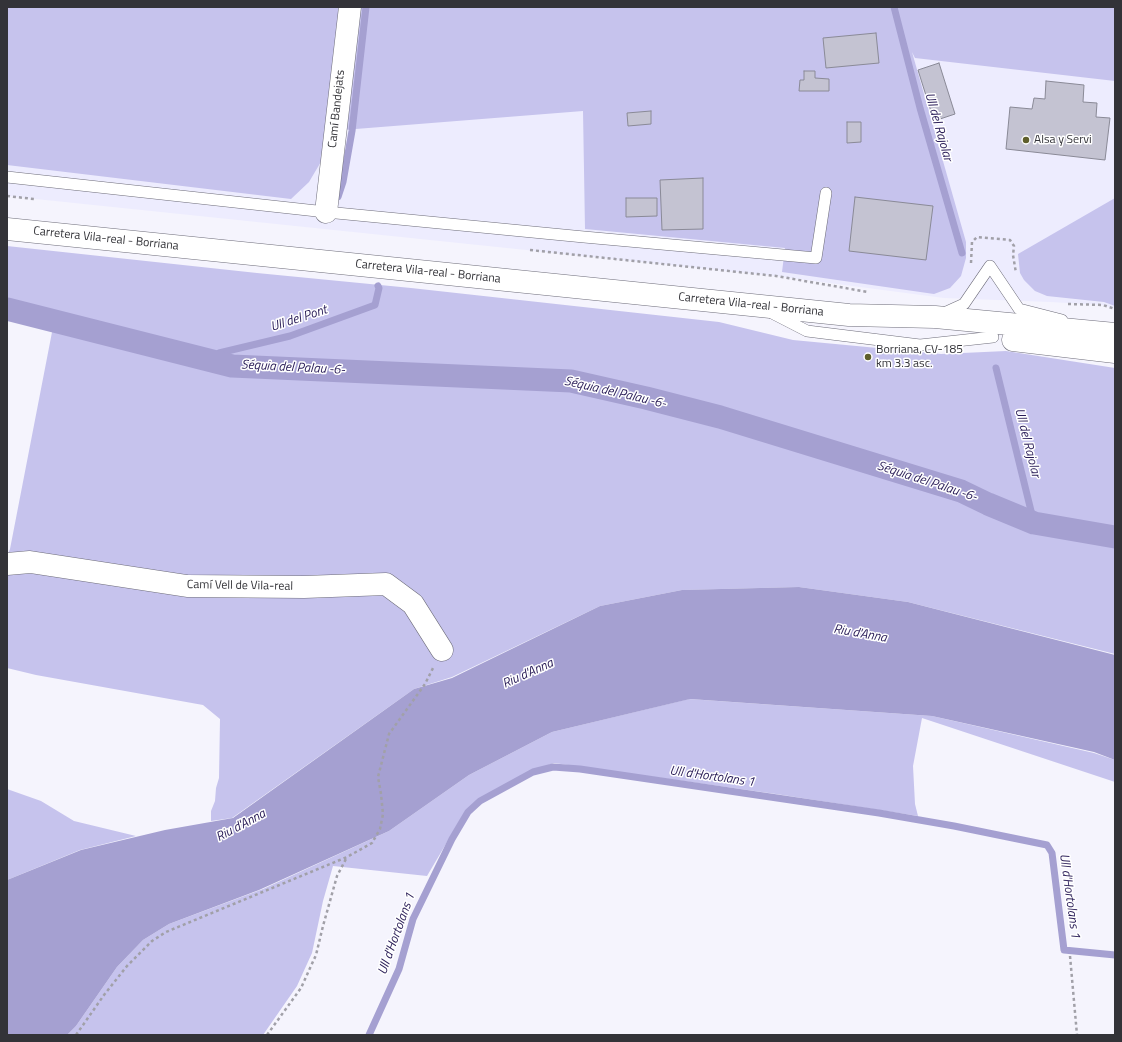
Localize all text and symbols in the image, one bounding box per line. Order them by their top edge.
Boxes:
street label: Camí Bandejats [326,69,348,149]
water label: Ull del Rajolar [921,91,955,163]
place label: Alsa y Servi [1034,133,1092,147]
marker: Alsa y Servi [1021,135,1031,145]
street label: Carretera Vila-real - Borriana [33,224,179,254]
street label: Carretera Vila-real - Borriana [355,257,501,287]
street label: Carretera Vila-real - Borriana [678,290,824,320]
water label: Ull del Pont [269,303,329,335]
place label: Borriana, CV-185 km 3.3 asc. [876,343,963,371]
marker: Borriana, CV-185 km 3.3 asc. [863,352,873,362]
water label: Séquia del Palau -6- [241,357,345,379]
water label: Séquia del Palau -6- [563,374,667,412]
water label: Ull del Rajolar [1011,407,1043,479]
water label: Séquia del Palau -6- [875,459,979,505]
street label: Camí Vell de Vila-real [187,578,293,594]
water label: Riu d'Anna [832,622,888,646]
water label: Riu d'Anna [500,656,556,692]
water label: Ull d'Hortolans 1 [669,763,755,791]
water label: Riu d'Anna [214,806,268,846]
water label: Ull d'Hortolans 1 [1055,853,1083,939]
water label: Ull d'Hortolans 1 [375,891,419,977]

